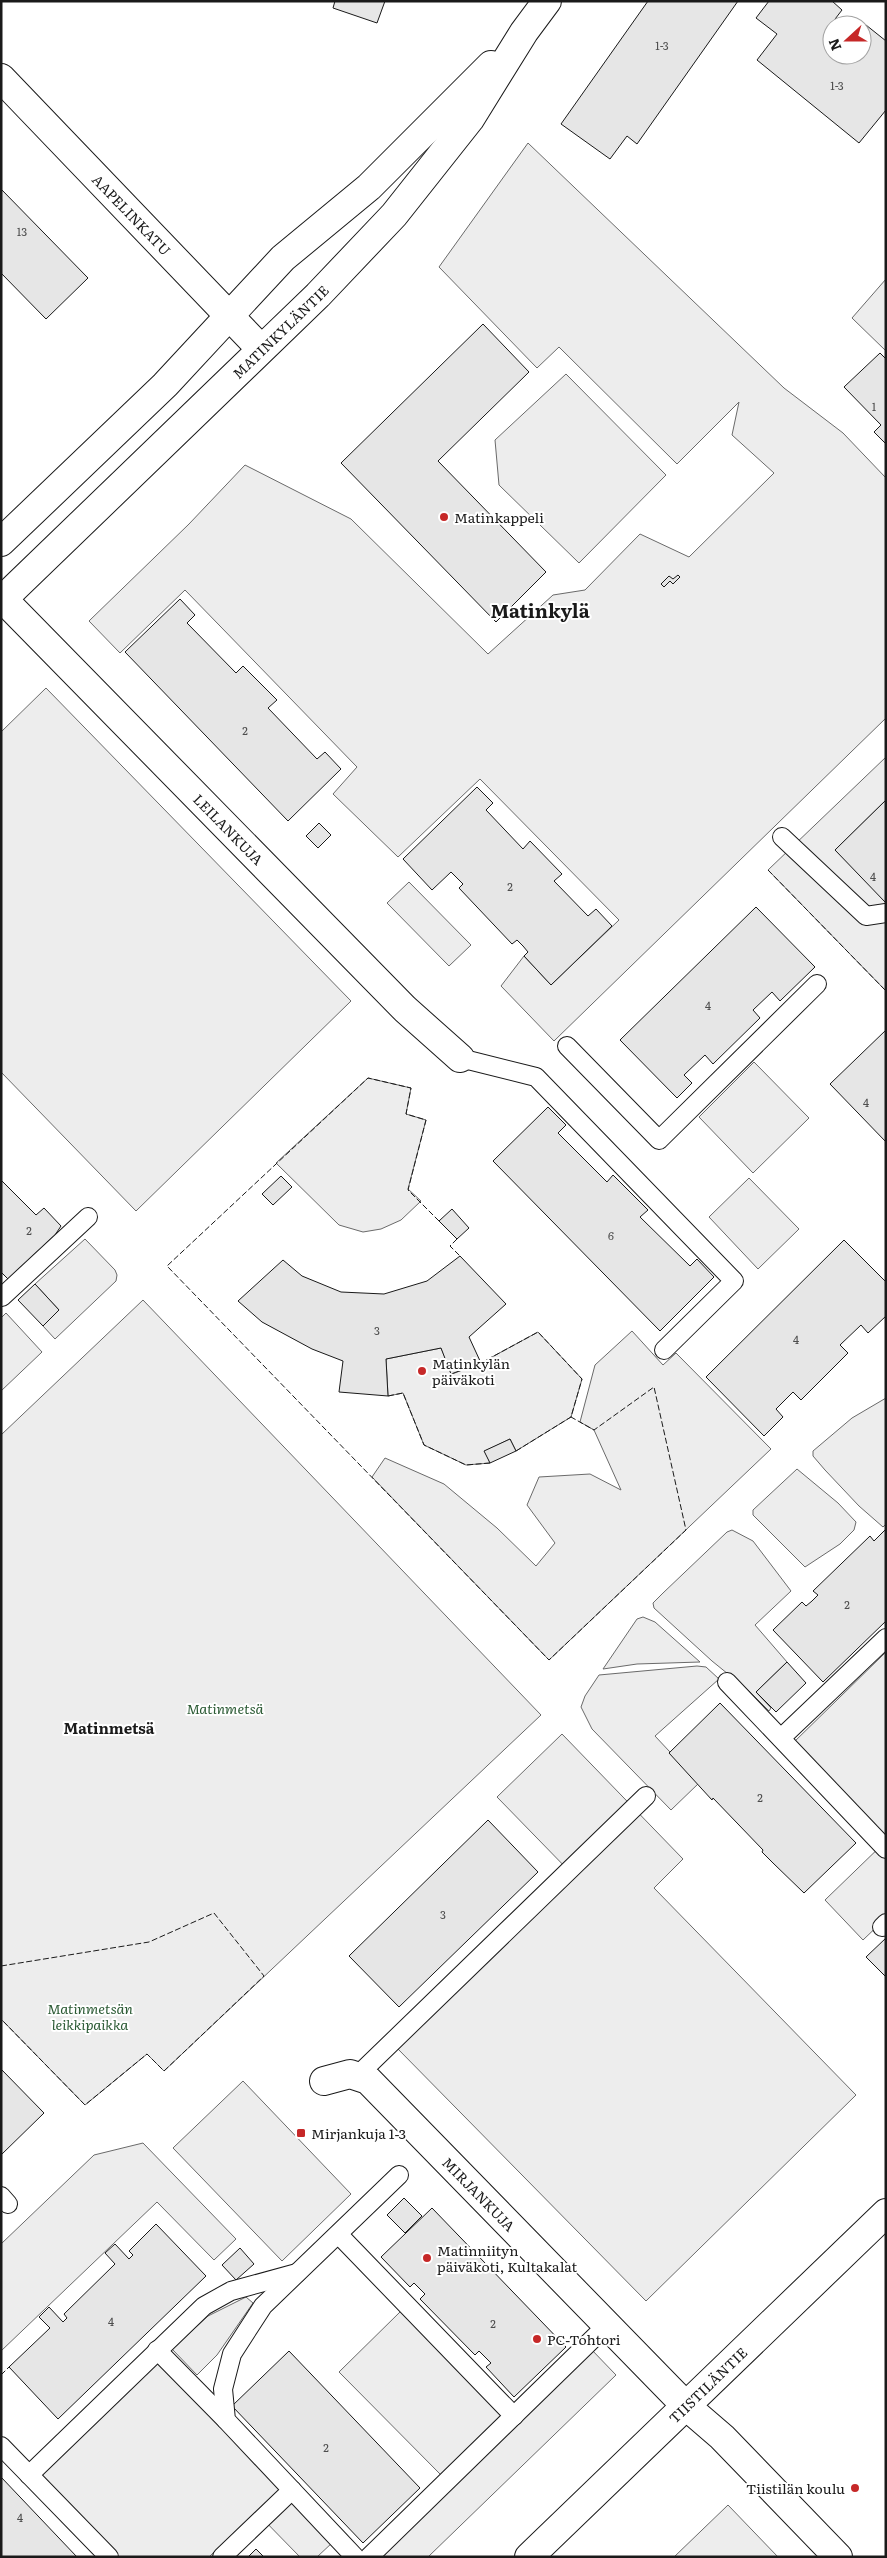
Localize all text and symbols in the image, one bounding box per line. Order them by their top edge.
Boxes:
north arrow [822,15,872,65]
text: N [822,36,845,54]
house number: 1-3 [655,37,669,53]
house number: 1-3 [830,77,844,93]
street label: AAPELINKATU [88,169,176,259]
house number: 13 [17,223,27,239]
street label: MATINKYLÄNTIE [228,280,333,383]
house number: 1 [872,398,877,414]
place label: Matinkappeli [454,507,544,527]
marker: Matinkappeli [438,511,450,523]
district label: Matinkylä [490,596,590,624]
house number: 2 [242,722,248,738]
street label: LEILANKUJA [189,789,269,870]
house number: 4 [870,868,876,884]
house number: 2 [507,878,513,894]
house number: 4 [705,997,711,1013]
house number: 4 [863,1094,869,1110]
house number: 2 [26,1222,32,1238]
house number: 6 [608,1227,614,1243]
house number: 3 [374,1322,380,1338]
house number: 4 [793,1331,799,1347]
place label: Matinkylän päiväkoti [432,1353,510,1389]
marker: Matinkylän päiväkoti [416,1365,428,1377]
house number: 2 [844,1596,850,1612]
park label: Matinmetsä [186,1698,264,1718]
district label: Matinmetsä [64,1716,155,1739]
house number: 2 [757,1789,763,1805]
house number: 3 [440,1906,446,1922]
park label: Matinmetsän leikkipaikka [47,1998,133,2034]
place label: Mirjankuja 1-3 [311,2123,406,2143]
marker: Mirjankuja 1-3 [295,2127,307,2139]
street label: MIRJANKUJA [438,2152,520,2236]
place label: Matinniityn päiväkoti, Kultakalat [437,2240,577,2276]
marker: Matinniityn päiväkoti, Kultakalat [421,2252,433,2264]
house number: 4 [108,2313,114,2329]
house number: 2 [490,2315,496,2331]
place label: PC-Tohtori [547,2329,621,2349]
marker: PC-Tohtori [531,2333,543,2345]
street label: TIISTILÄNTIE [664,2342,751,2427]
house number: 2 [323,2439,329,2455]
place label: Tiistilän koulu [746,2478,845,2498]
marker: Tiistilän koulu [849,2482,861,2494]
house number: 4 [17,2509,23,2525]

